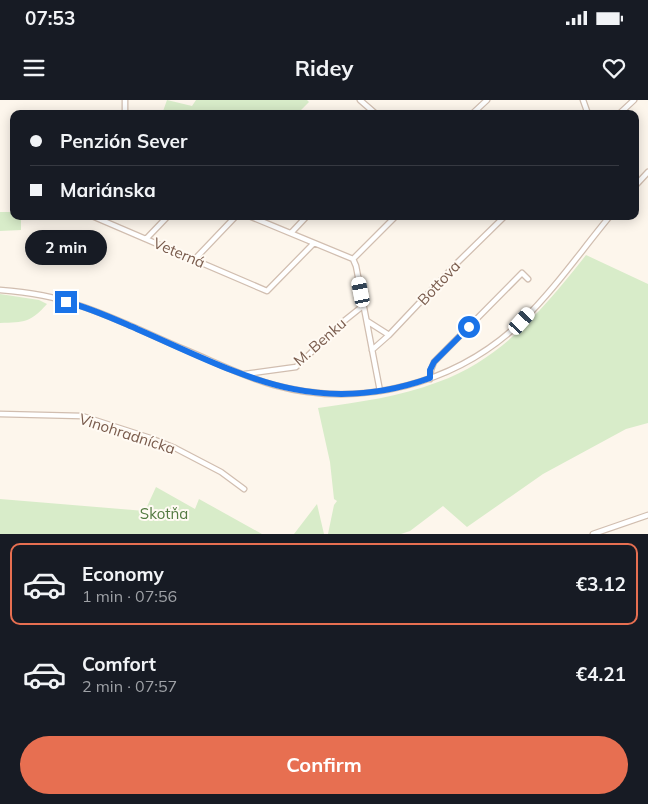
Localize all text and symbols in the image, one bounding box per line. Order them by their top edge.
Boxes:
text: 07:53 [25,6,75,30]
icon: menu [20,54,48,82]
text: Ridey [295,54,353,82]
icon: heart [600,54,628,82]
text: Penzión Sever [60,129,187,153]
text: Mariánska [60,178,156,202]
callout: 2 min [25,230,107,264]
street label: Veterná [150,233,208,272]
text: 2 min [45,237,87,257]
street label: Bottova [413,256,464,309]
car [350,276,371,308]
route end [55,291,77,313]
car [506,305,537,337]
street label: M. Benku [289,314,350,370]
route start [458,316,480,338]
street label: Vinohradnícka [77,409,178,458]
park label: Skotňa [140,504,188,523]
icon: car [22,562,67,607]
text: Economy [82,562,164,586]
text: €3.12 [576,572,626,596]
text: 1 min · 07:56 [82,586,177,606]
icon: car [22,652,67,697]
text: Comfort [82,652,156,676]
text: €4.21 [576,662,626,686]
text: 2 min · 07:57 [82,676,177,696]
button: Confirm [20,736,628,794]

